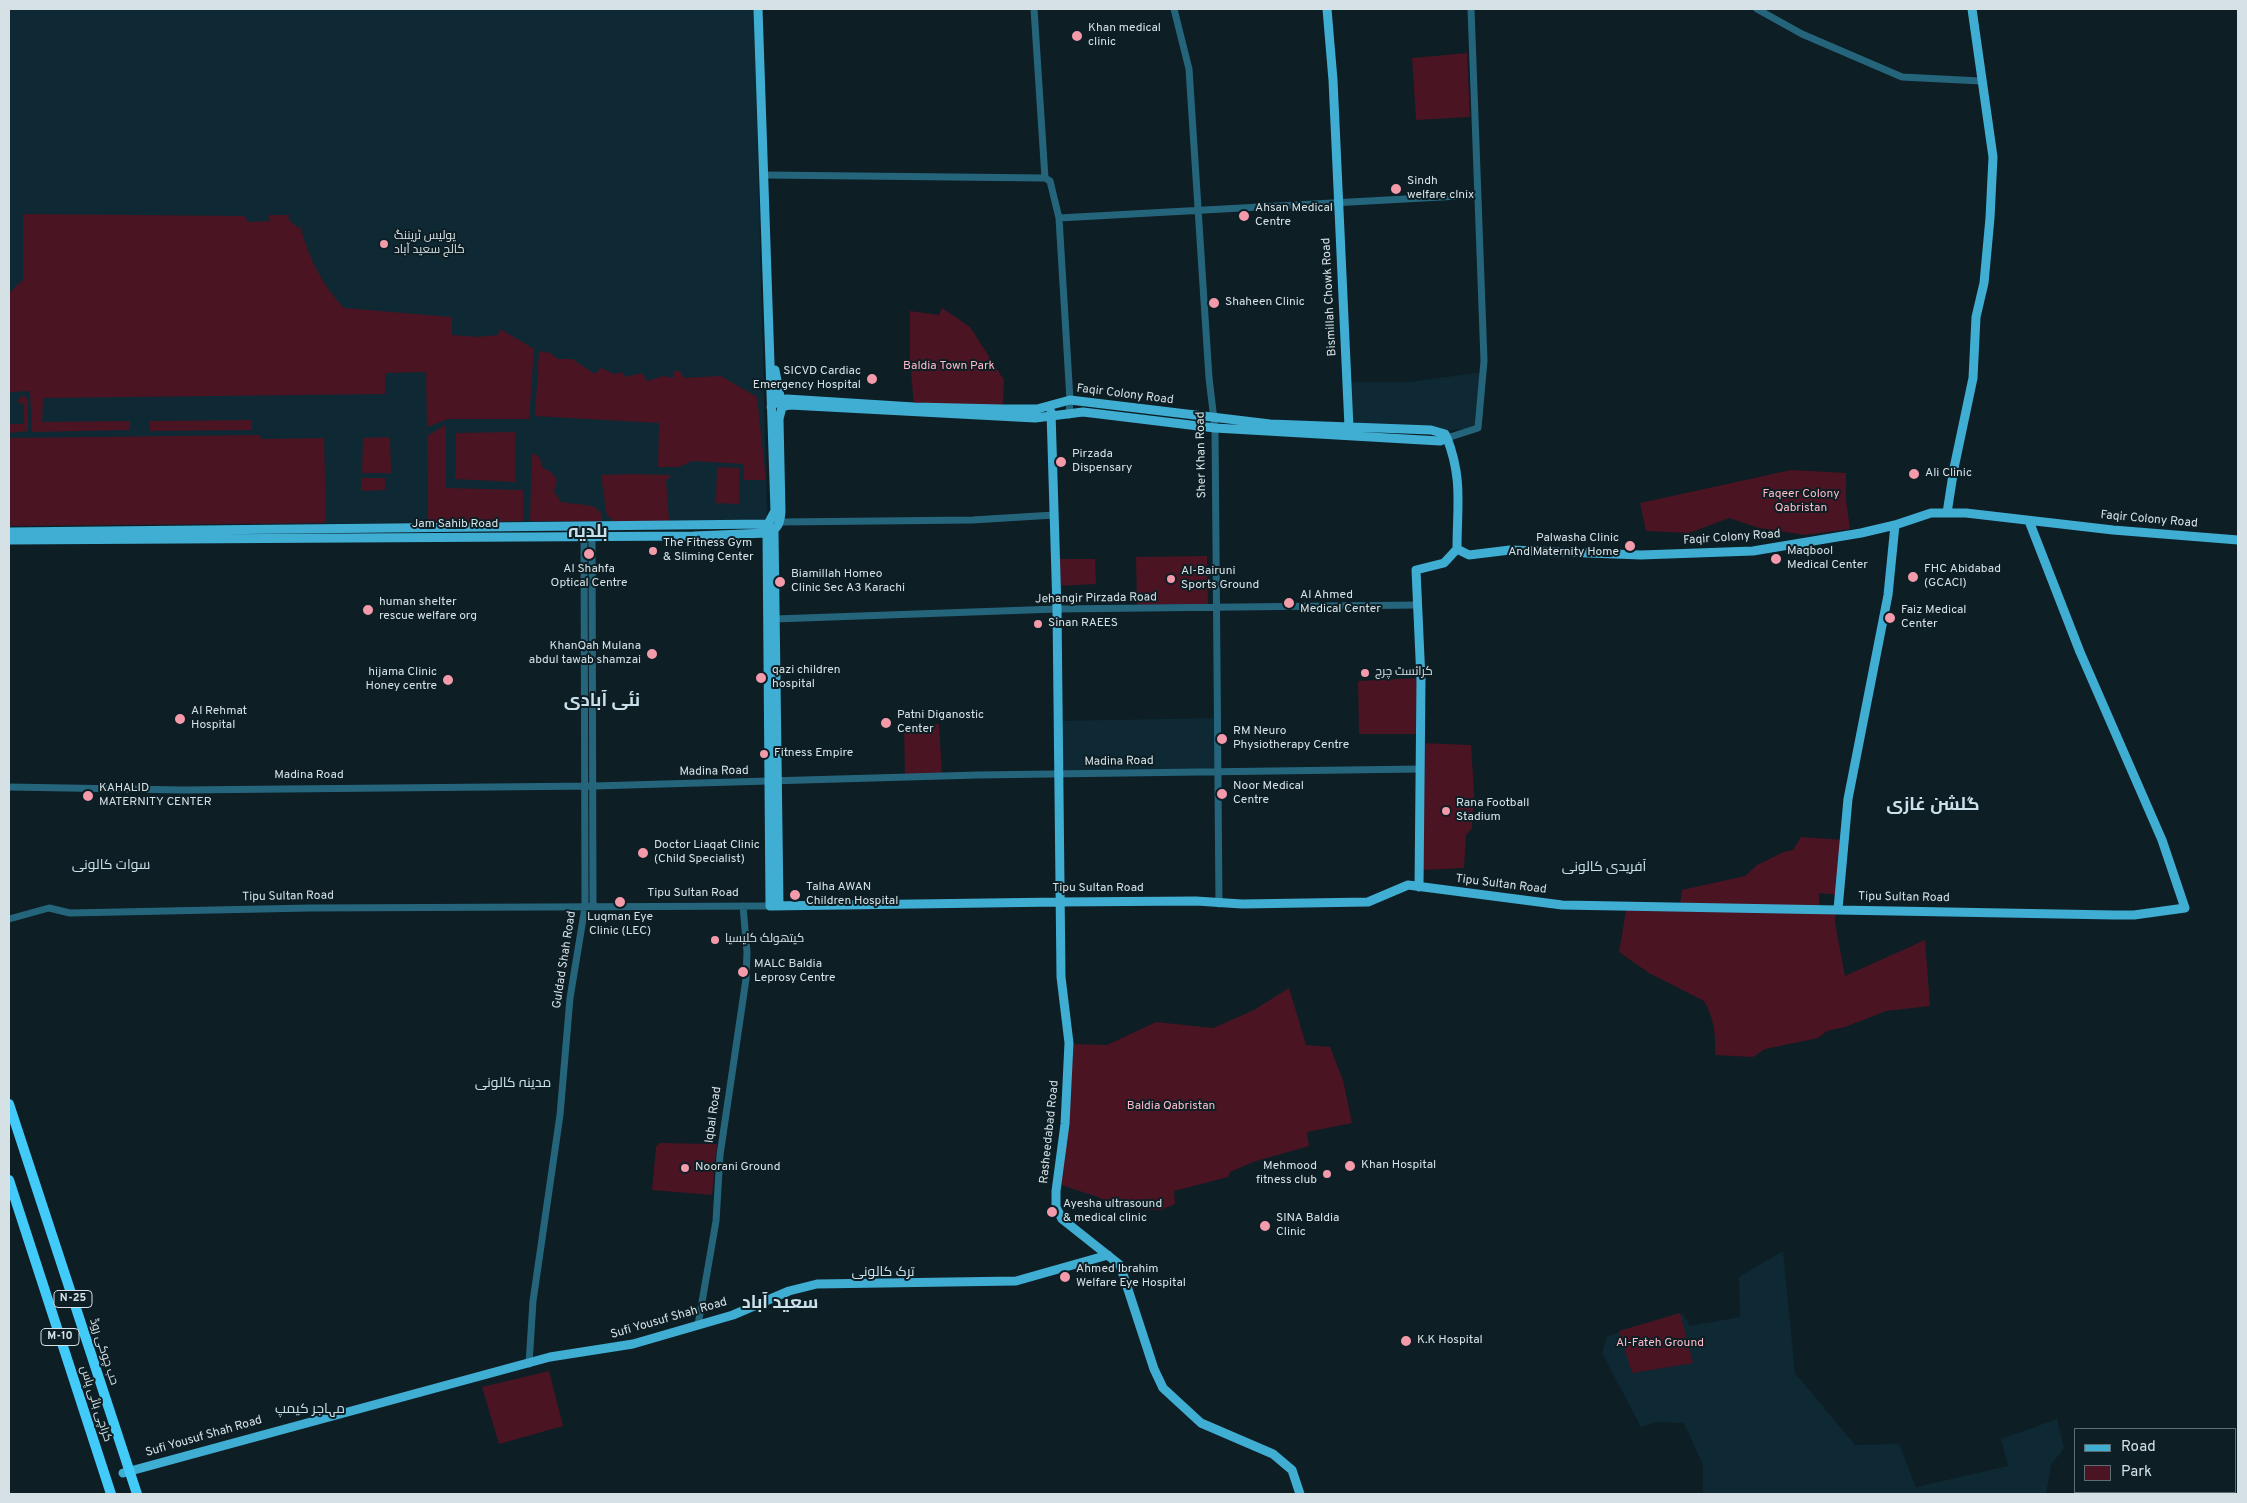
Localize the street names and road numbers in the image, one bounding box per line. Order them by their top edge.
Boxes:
street label: Bismillah Chowk Road [1320,237,1340,357]
street label: Faqir Colony Road [1076,382,1174,408]
street label: Sher Khan Road [1194,412,1210,498]
street label: Faqir Colony Road [2100,509,2198,531]
street label: Jam Sahib Road [412,518,498,532]
street label: Faqir Colony Road [1683,527,1781,549]
street label: Jehangir Pirzada Road [1035,591,1157,607]
street label: Madina Road [1084,754,1154,770]
street label: Madina Road [679,764,749,780]
street label: Madina Road [274,769,344,783]
street label: Tipu Sultan Road [1455,872,1547,898]
street label: Tipu Sultan Road [1052,882,1144,896]
street label: Tipu Sultan Road [647,887,739,901]
street label: Tipu Sultan Road [242,889,334,905]
street label: Tipu Sultan Road [1858,890,1950,906]
street label: Guldad Shah Road [550,910,580,1010]
street label: Rasheedabad Road [1037,1080,1063,1184]
street label: Iqbal Road [703,1086,725,1144]
road number: N-25 [54,1290,92,1308]
street label: Sufi Yousuf Shah Road [609,1295,729,1343]
street label: حب چوکی روڈ [85,1317,121,1387]
road number: M-10 [41,1328,79,1345]
street label: کراچی بائی پاس [76,1364,114,1444]
street label: Sufi Yousuf Shah Road [144,1413,264,1461]

